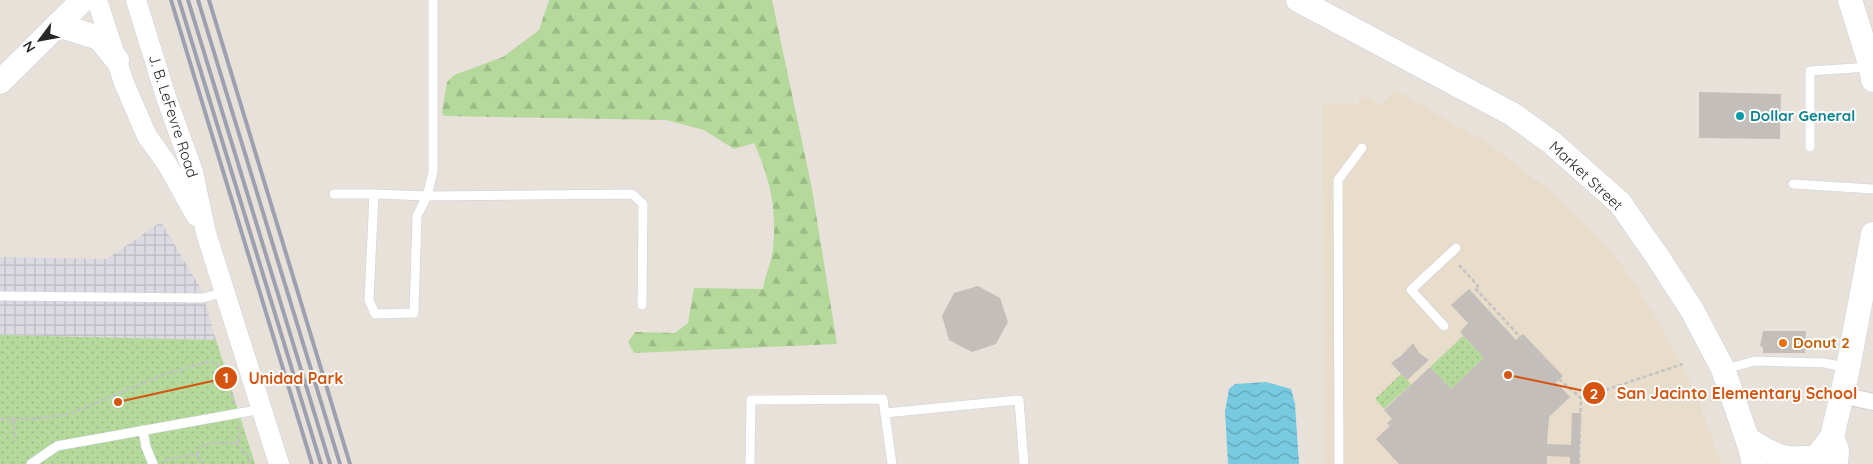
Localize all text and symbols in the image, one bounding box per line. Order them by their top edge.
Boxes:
north arrow [15,15,65,65]
text: N [19,38,39,56]
street label: J. B. LeFevre Road [145,52,202,180]
place label: Dollar General [1750,106,1855,125]
marker: Dollar General [1734,110,1746,122]
street label: Market Street [1546,137,1627,215]
place label: Donut 2 [1793,333,1850,352]
marker: Donut 2 [1777,337,1789,349]
callout: Unidad Park [214,362,354,393]
text: 1 [223,368,229,387]
text: Unidad Park [249,368,343,388]
callout: San Jacinto Elementary School [1581,378,1867,409]
text: San Jacinto Elementary School [1617,383,1857,403]
text: 2 [1590,384,1598,403]

